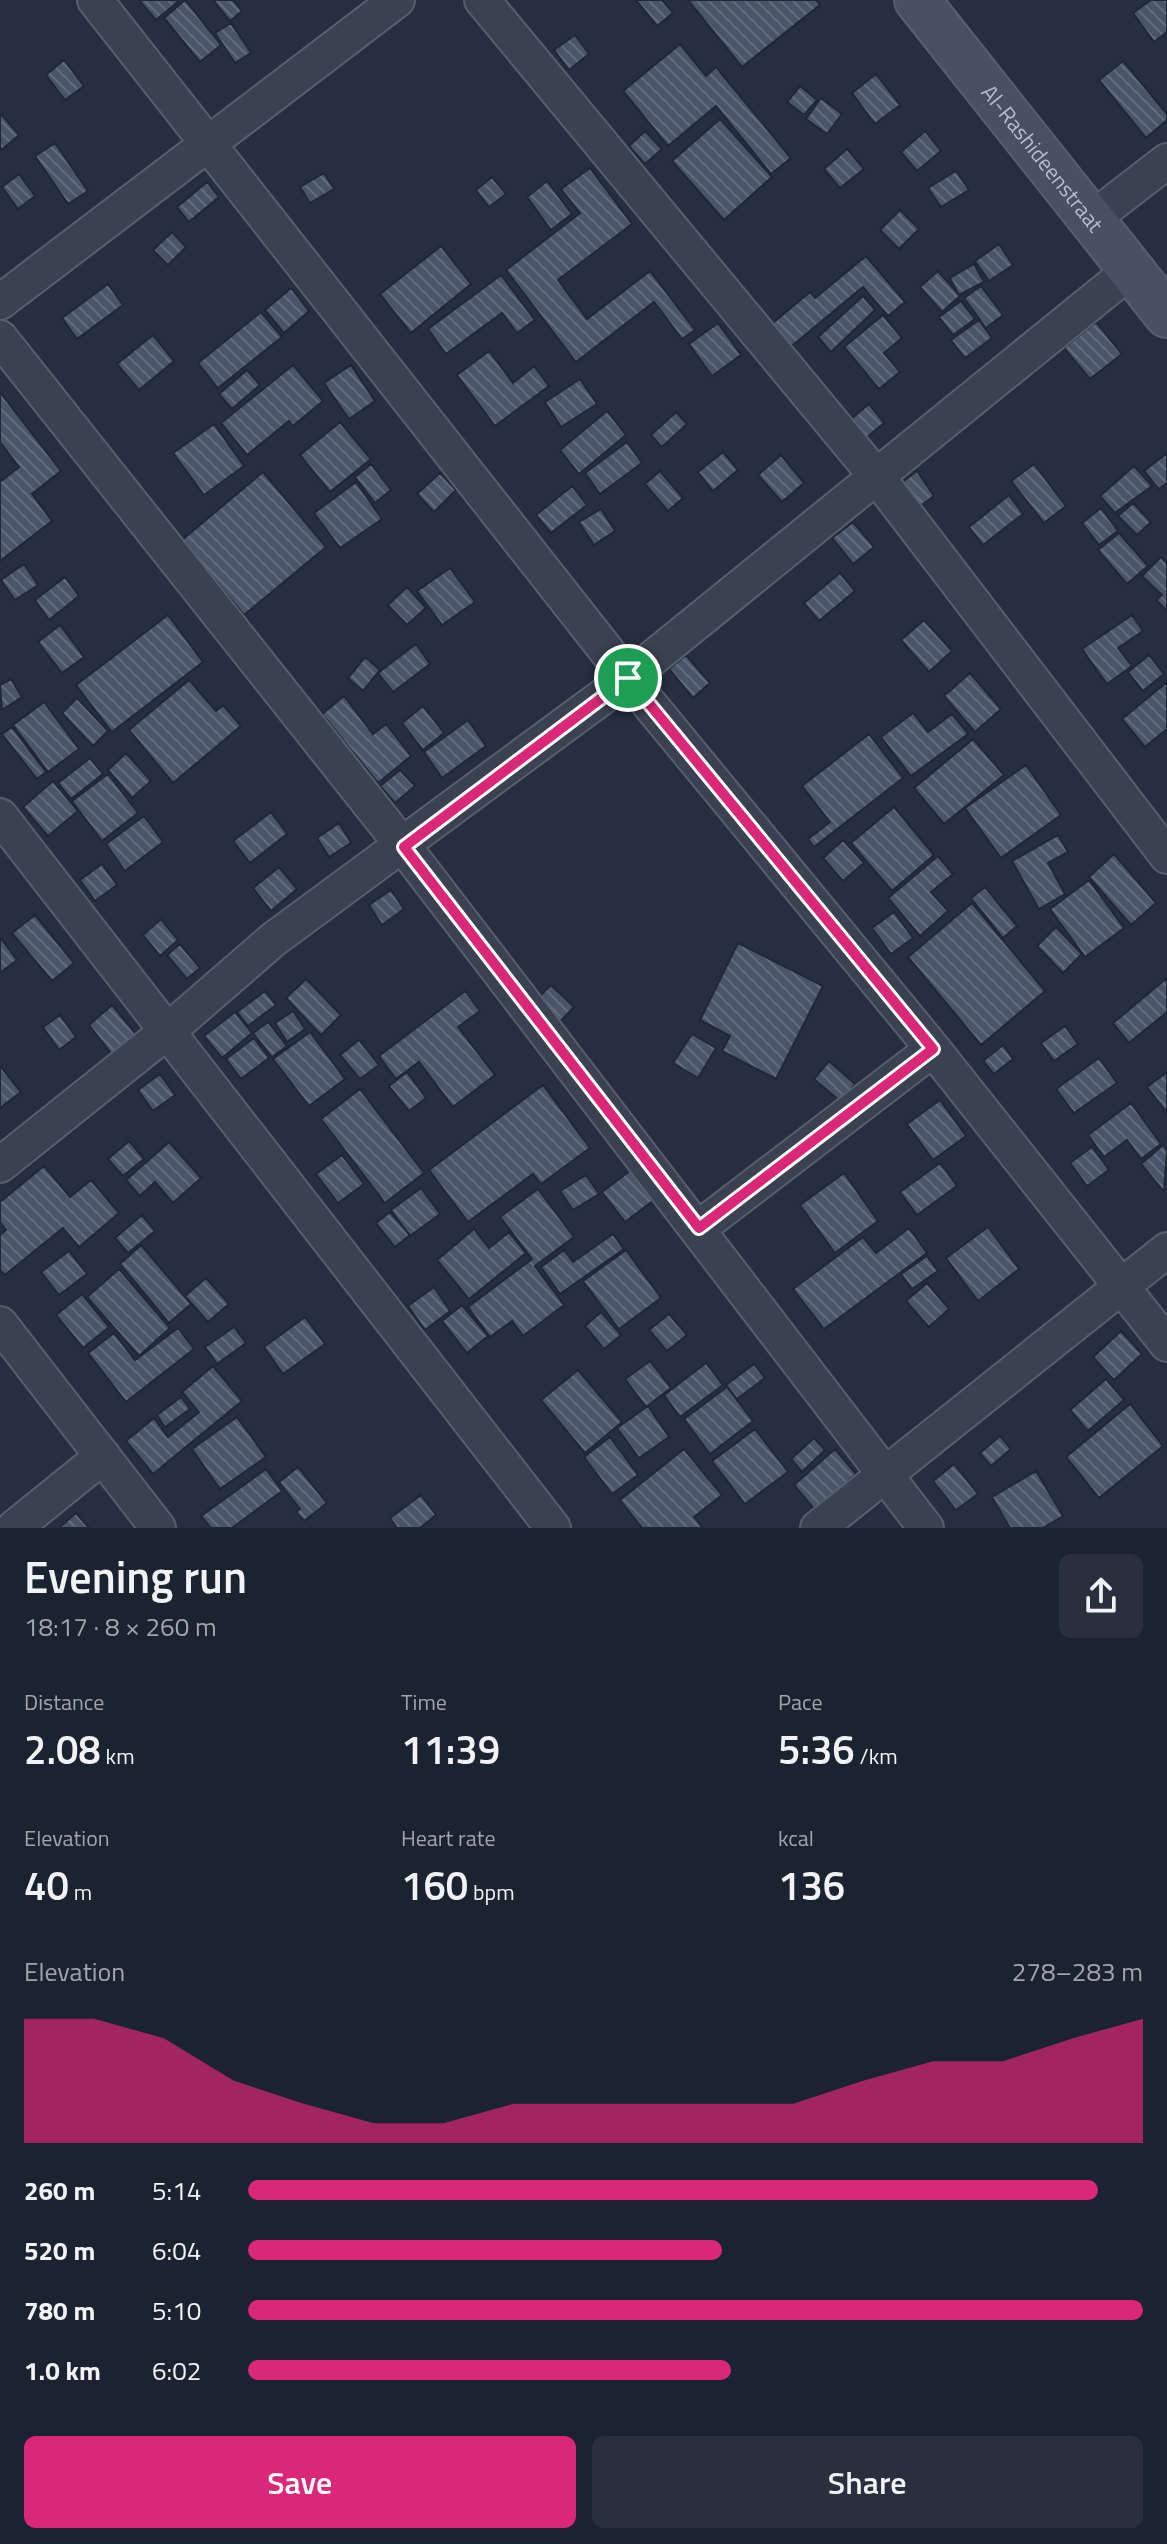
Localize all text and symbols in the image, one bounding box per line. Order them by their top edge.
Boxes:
street label: Al-Rashideenstraat [973,77,1112,240]
pin [594,644,662,712]
icon: arrive [606,656,650,700]
text: Evening run [24,1543,247,1610]
button: share [1059,1554,1143,1638]
text: 18:17 · 8 × 260 m [24,1607,217,1646]
text: Distance [24,1685,104,1719]
text: Time [401,1685,447,1719]
text: Pace [778,1685,823,1719]
text: 2.08 [24,1719,101,1780]
text: 11:39 [401,1719,500,1780]
text: 5:36 [778,1719,855,1780]
text: km [101,1739,135,1773]
text: /km [855,1739,898,1773]
text: Elevation [24,1821,110,1855]
text: Heart rate [401,1821,496,1855]
text: kcal [778,1821,814,1855]
text: 40 [24,1855,69,1916]
text: 160 [401,1855,468,1916]
text: 136 [778,1855,845,1916]
text: m [69,1875,92,1909]
text: bpm [468,1875,515,1909]
text: Elevation [24,1952,125,1991]
text: 278–283 m [1012,1952,1143,1991]
text: 260 m [24,2171,95,2210]
text: 5:14 [152,2171,201,2210]
text: 520 m [24,2231,95,2270]
text: 6:04 [152,2231,201,2270]
text: 780 m [24,2291,95,2330]
text: 5:10 [152,2291,201,2330]
text: 1.0 km [24,2351,101,2390]
text: 6:02 [152,2351,201,2390]
button: Save [24,2436,576,2528]
button: Share [592,2436,1143,2528]

